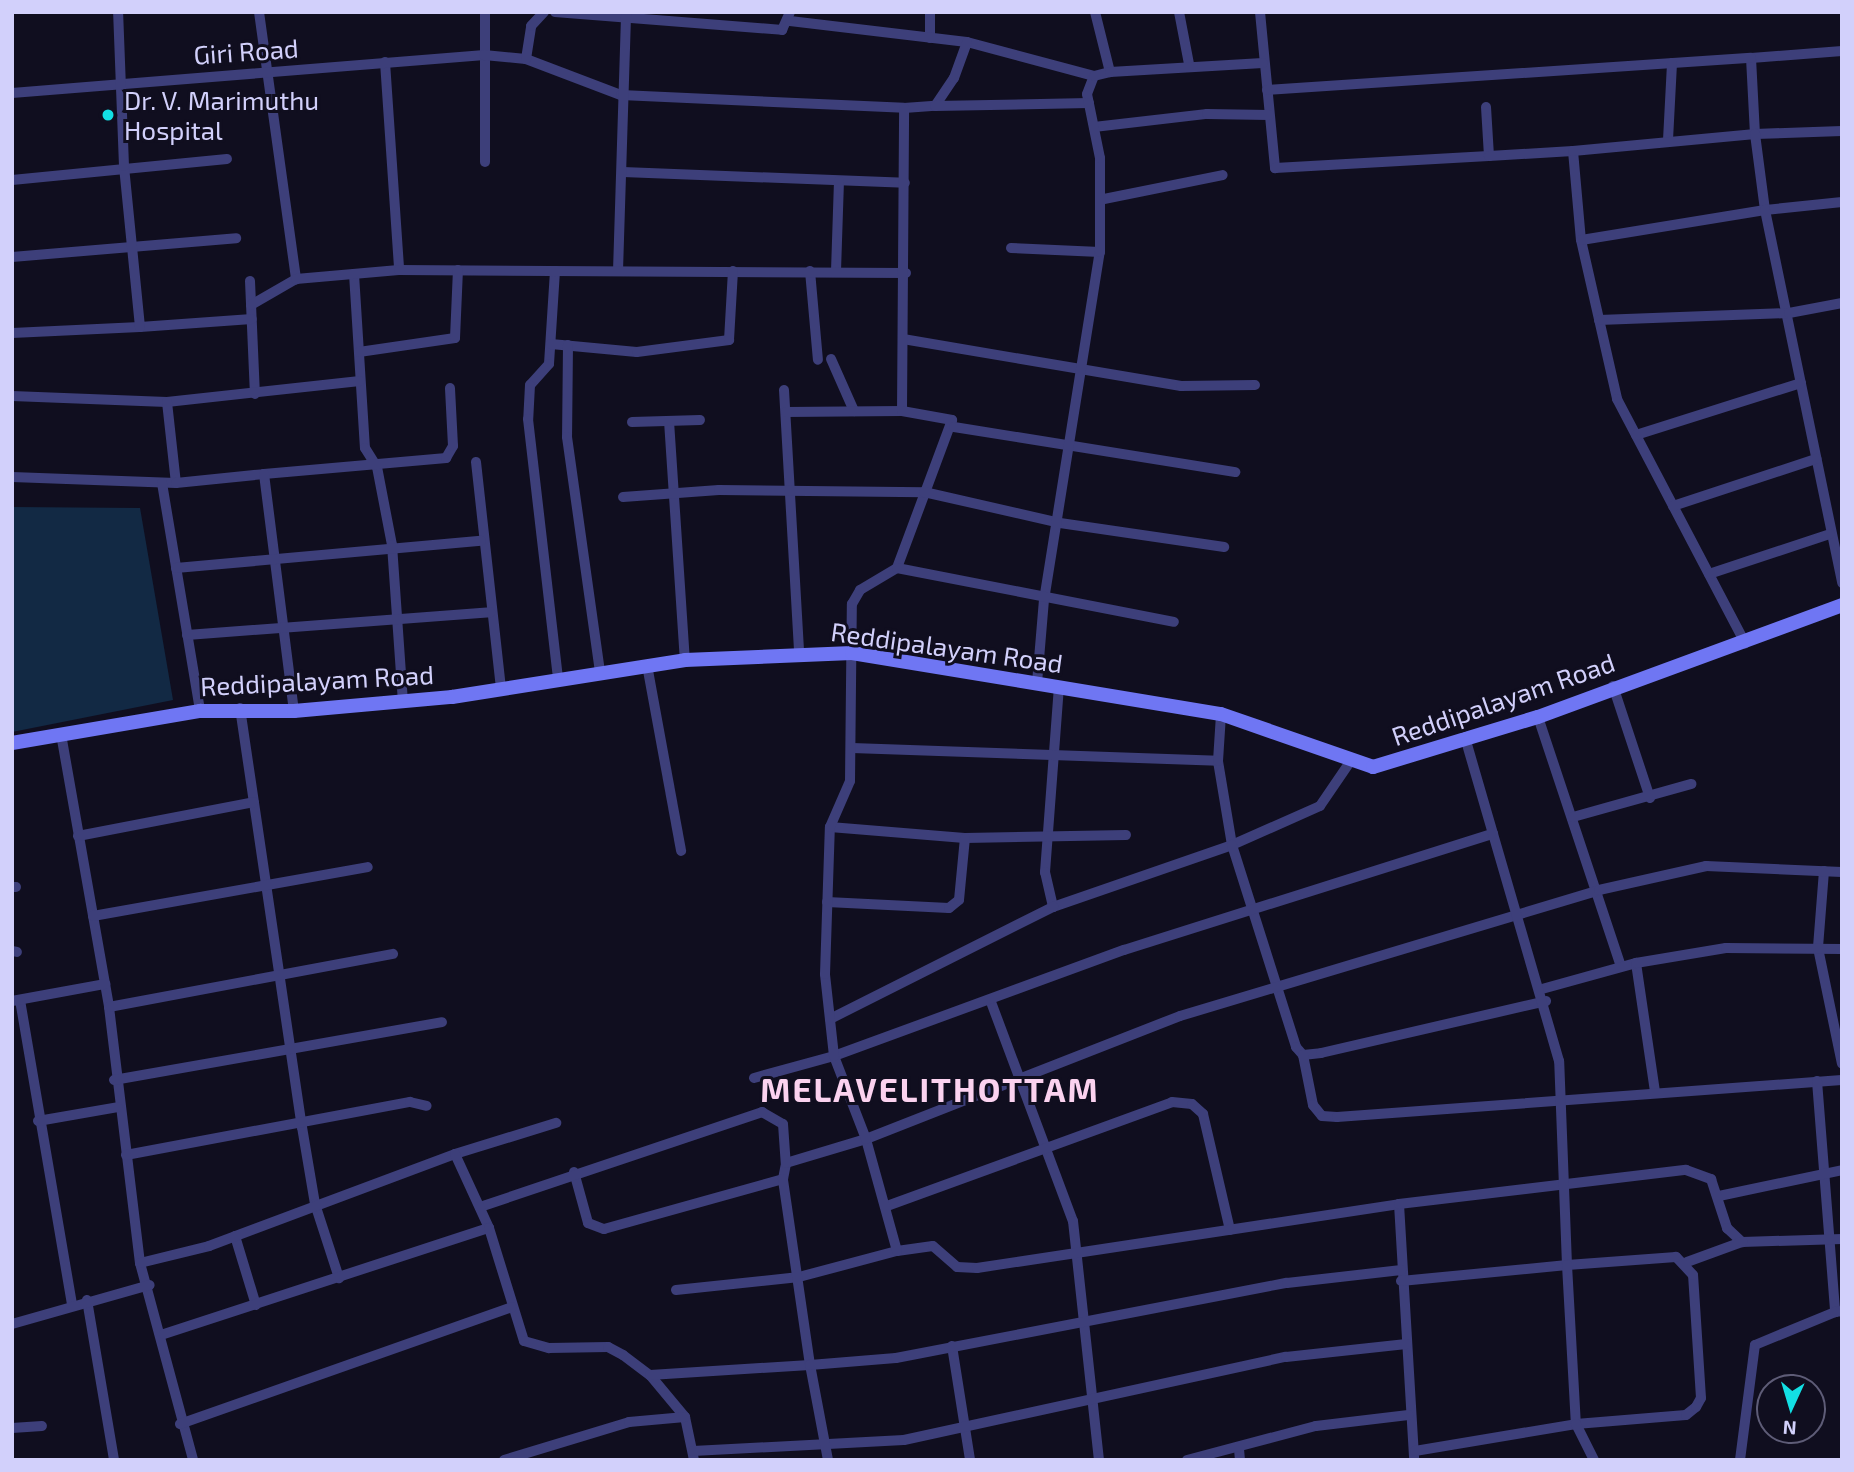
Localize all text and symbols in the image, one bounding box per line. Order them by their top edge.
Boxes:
street label: Giri Road [192,32,300,70]
place label: Dr. V. Marimuthu Hospital [124,84,320,146]
marker: Dr. V. Marimuthu Hospital [98,105,118,125]
street label: Reddipalayam Road [829,615,1065,679]
street label: Reddipalayam Road [1387,646,1619,752]
street label: Reddipalayam Road [199,658,435,702]
district label: MELAVELITHOTTAM [762,1070,1098,1110]
north arrow [1756,1374,1826,1444]
text: N [1782,1417,1797,1440]

